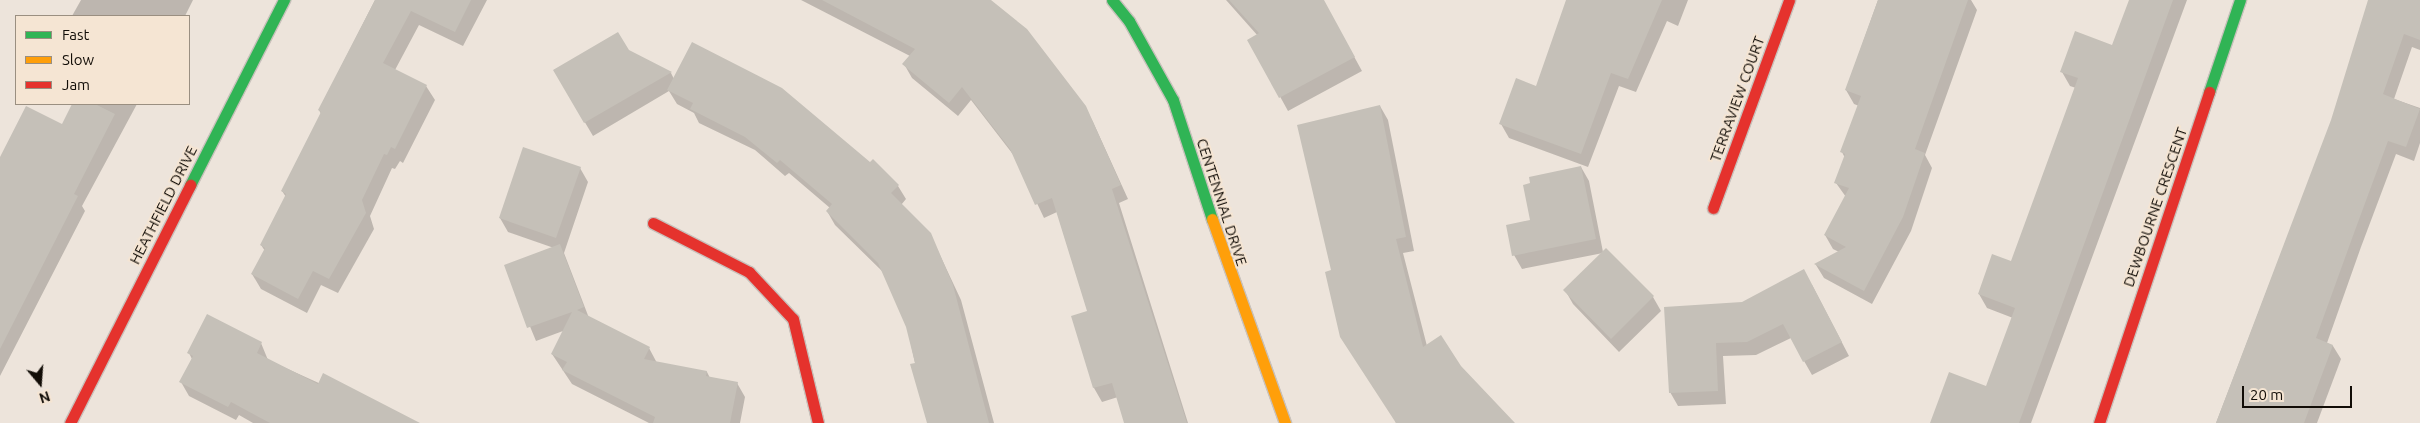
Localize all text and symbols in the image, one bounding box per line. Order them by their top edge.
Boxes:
legend [15,15,190,105]
text: Fast [62,26,89,43]
street label: TERRAVIEW COURT [1706,34,1768,164]
text: Slow [62,51,94,68]
text: Jam [62,76,90,93]
street label: DEWBOURNE CRESCENT [2119,125,2191,289]
street label: CENTENNIAL DRIVE [1193,136,1251,268]
street label: HEATHFIELD DRIVE [125,143,201,267]
north arrow [15,358,65,408]
scale bar [2245,376,2355,408]
text: 20 m [2250,386,2283,403]
text: N [37,388,52,406]

